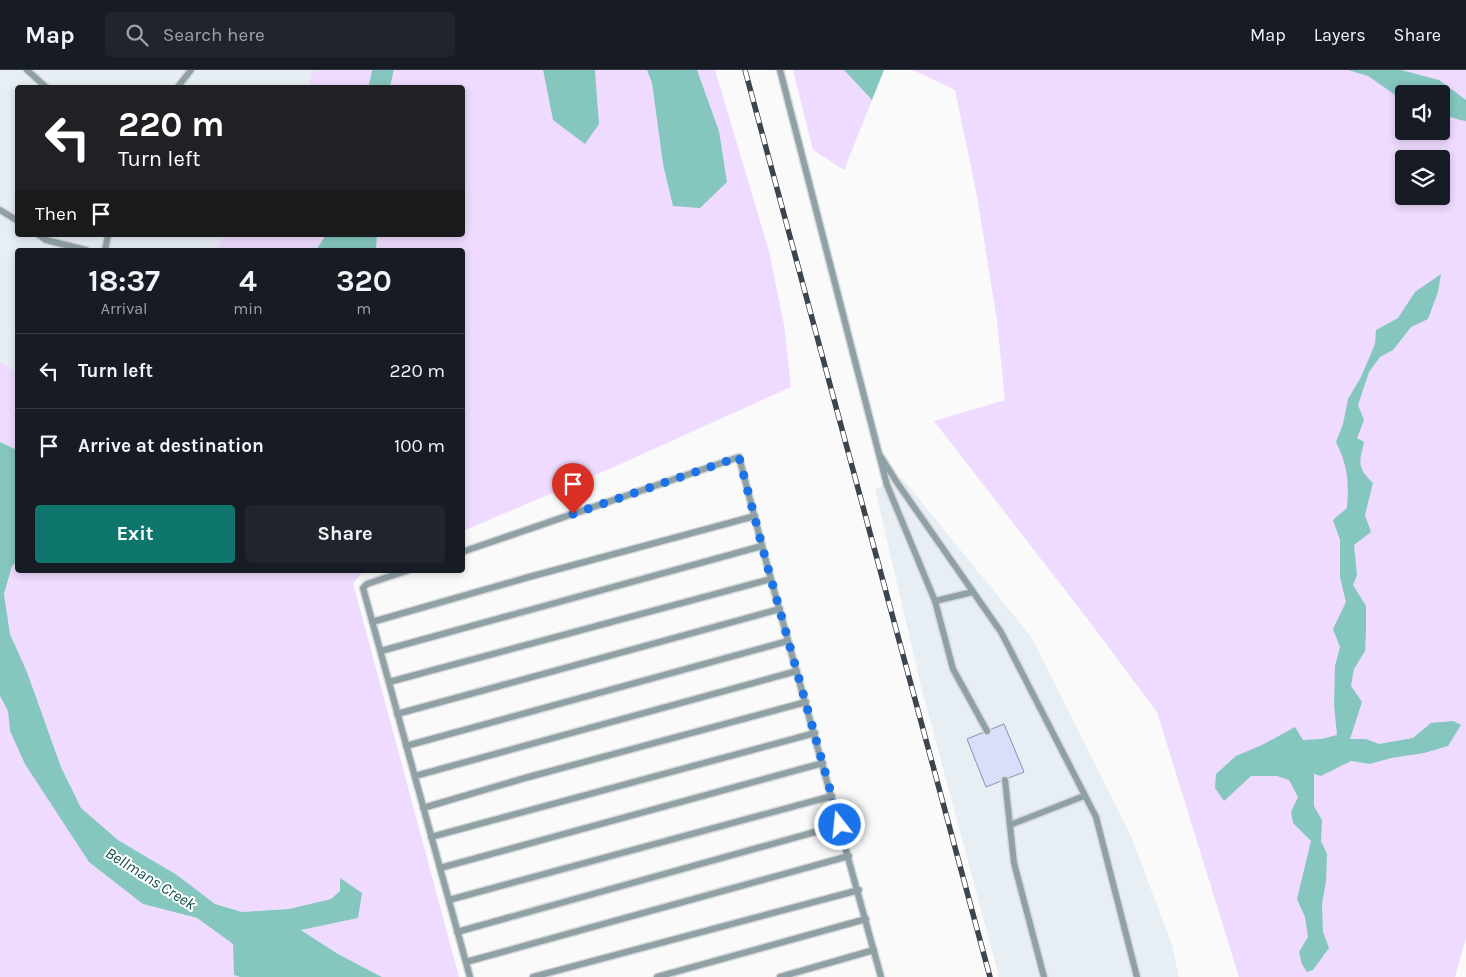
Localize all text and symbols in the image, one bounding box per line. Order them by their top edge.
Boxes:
search box [105,12,455,57]
text: Map [25,21,75,49]
icon: search [123,21,151,49]
text: Search here [163,24,265,46]
text: Map [1250,24,1286,46]
text: Layers [1314,24,1366,46]
text: Share [1394,24,1441,46]
map controls [1395,85,1450,205]
button: sound [1395,85,1450,140]
text: 220 m [118,104,225,145]
icon: left [35,105,100,170]
text: Turn left [118,146,201,172]
button: layers [1395,150,1450,205]
icon: arrive [87,200,115,228]
text: Then [35,203,77,225]
text: 18:37 [88,263,160,299]
text: 4 [239,263,257,299]
text: 320 [336,263,392,299]
text: Arrival [101,299,148,318]
text: min [233,299,263,318]
text: m [356,299,371,318]
icon: left [35,357,63,385]
text: Turn left [78,360,153,382]
text: 220 m [389,360,445,382]
icon: arrive [35,432,63,460]
text: Arrive at destination [78,435,264,457]
text: 100 m [394,435,445,457]
pin [552,463,594,514]
icon: arrive [559,470,587,498]
button: Exit [35,505,235,563]
button: Share [245,505,445,563]
position arrow [813,798,865,850]
water label: Bellmans Creek [102,843,200,914]

